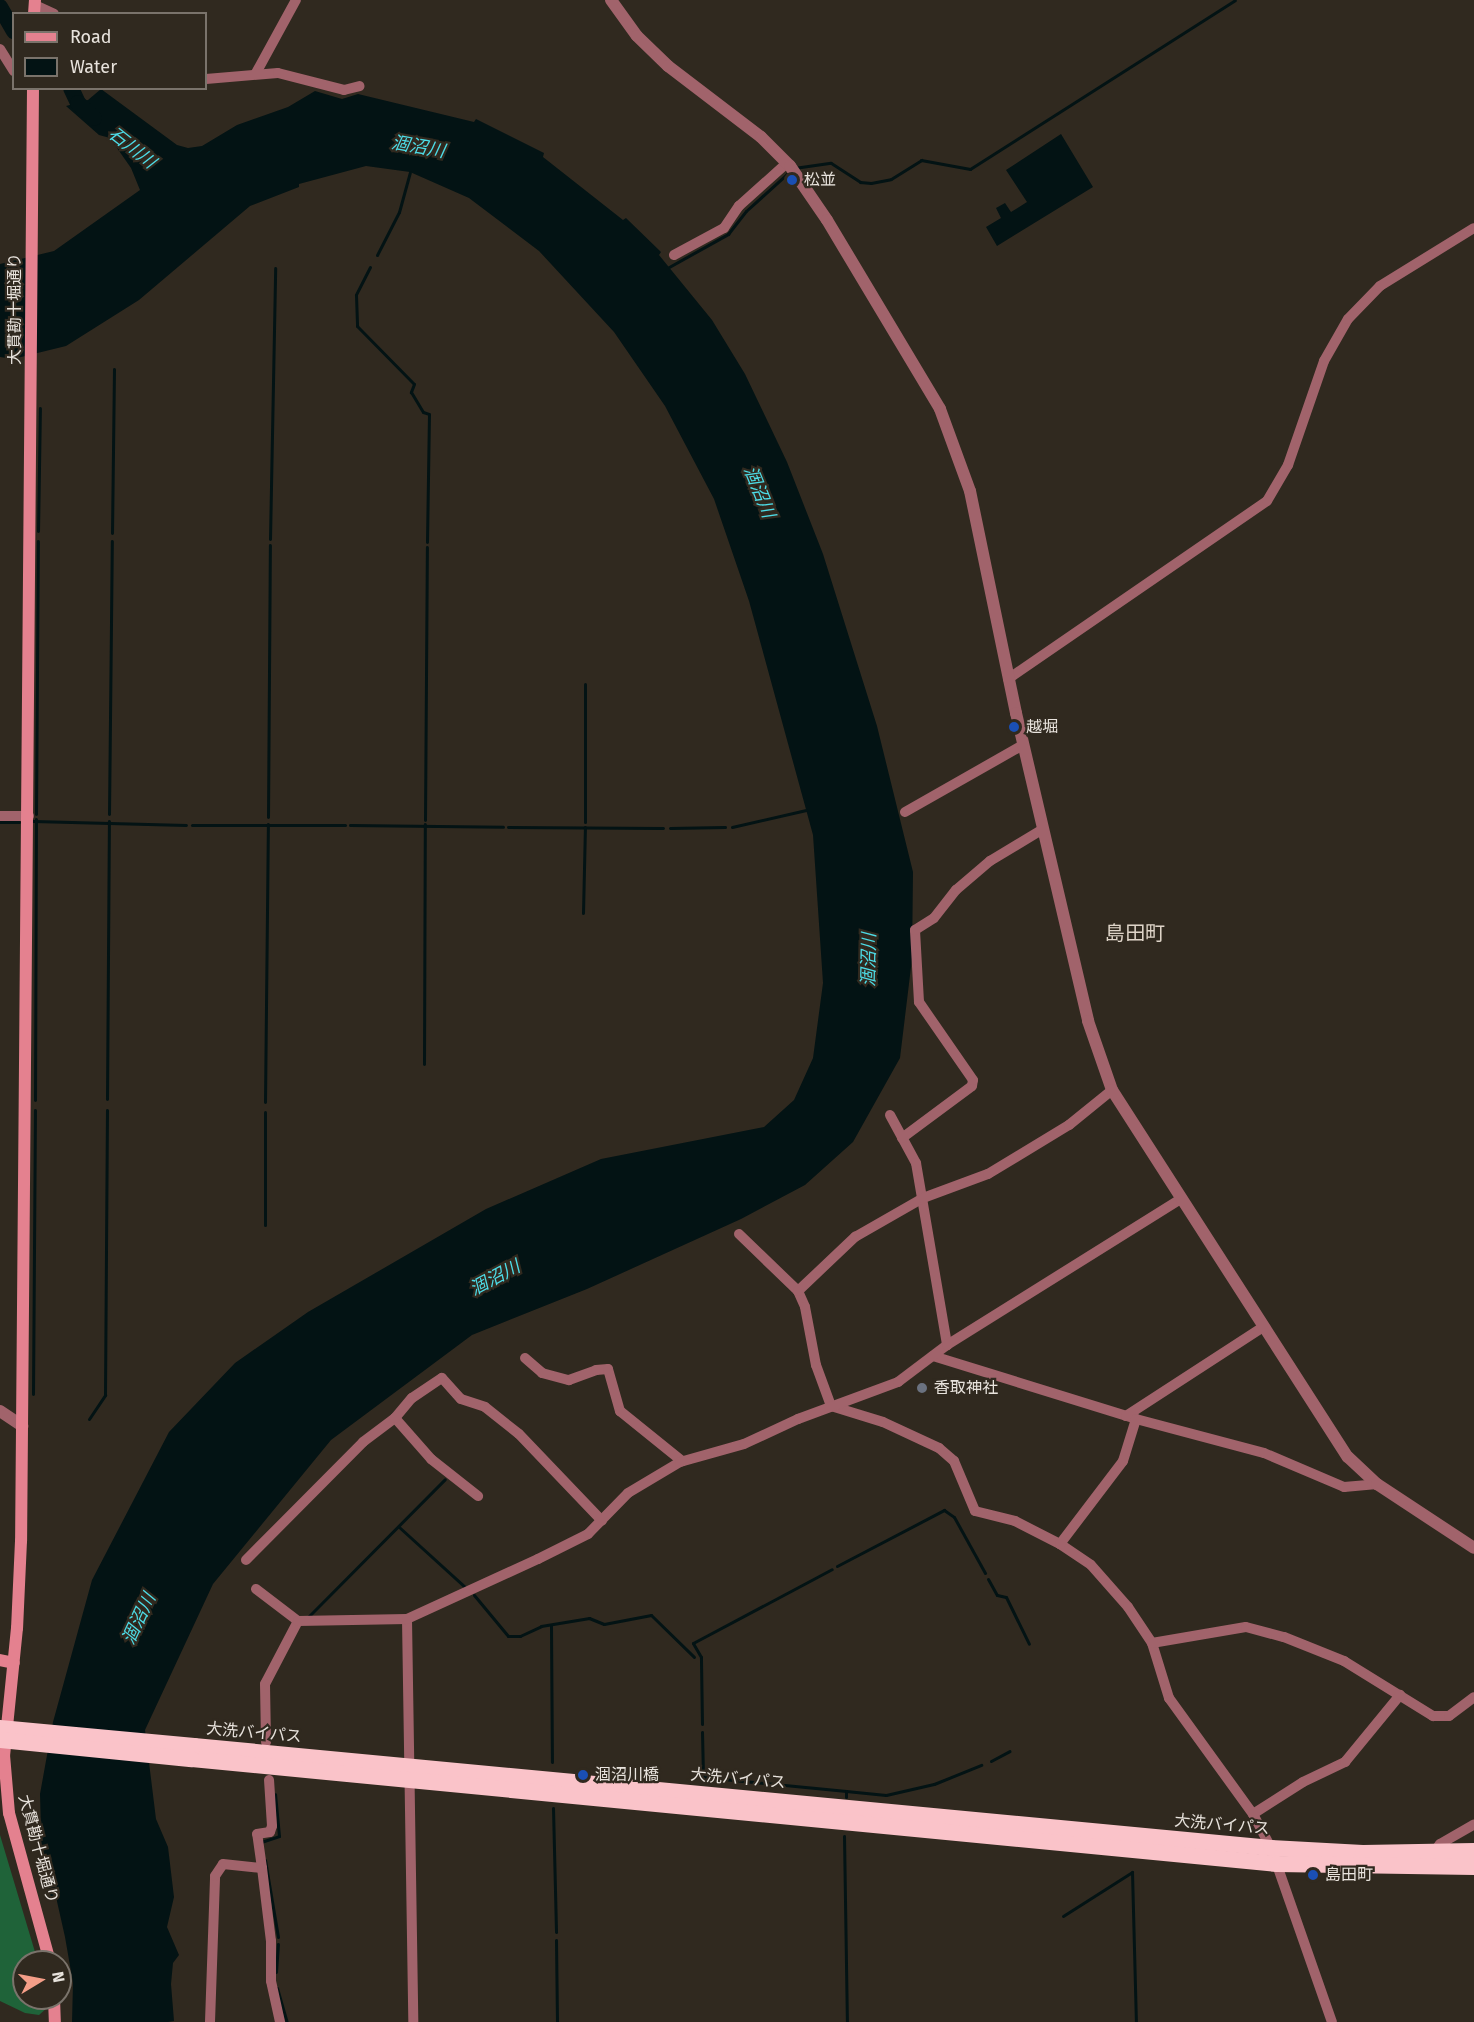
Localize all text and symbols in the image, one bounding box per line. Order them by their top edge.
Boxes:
legend [12,12,207,90]
text: Road [70,26,112,48]
text: Water [70,56,117,78]
water label: 石川川 [104,123,160,173]
water label: 涸沼川 [390,132,446,162]
place label: 松並 [804,170,836,190]
marker: 松並 [785,173,799,187]
street label: 大貫勘十堀通り [5,253,25,365]
water label: 涸沼川 [739,463,779,521]
place label: 越堀 [1026,717,1058,737]
marker: 越堀 [1007,720,1021,734]
district label: 島田町 [1105,921,1165,945]
water label: 涸沼川 [858,933,880,987]
water label: 涸沼川 [466,1256,524,1300]
place label: 香取神社 [934,1378,998,1398]
marker: 香取神社 [915,1381,929,1395]
water label: 涸沼川 [118,1590,160,1648]
street label: 大洗バイパス [205,1719,303,1747]
place label: 涸沼川橋 [595,1765,659,1785]
street label: 大洗バイパス [689,1765,787,1793]
marker: 涸沼川橋 [576,1768,590,1782]
street label: 大貫勘十堀通り [14,1792,62,1906]
street label: 大洗バイパス [1173,1811,1271,1839]
place label: 島田町 [1325,1865,1373,1885]
marker: 島田町 [1306,1868,1320,1882]
north arrow [12,1950,72,2010]
text: N [48,1970,69,1984]

